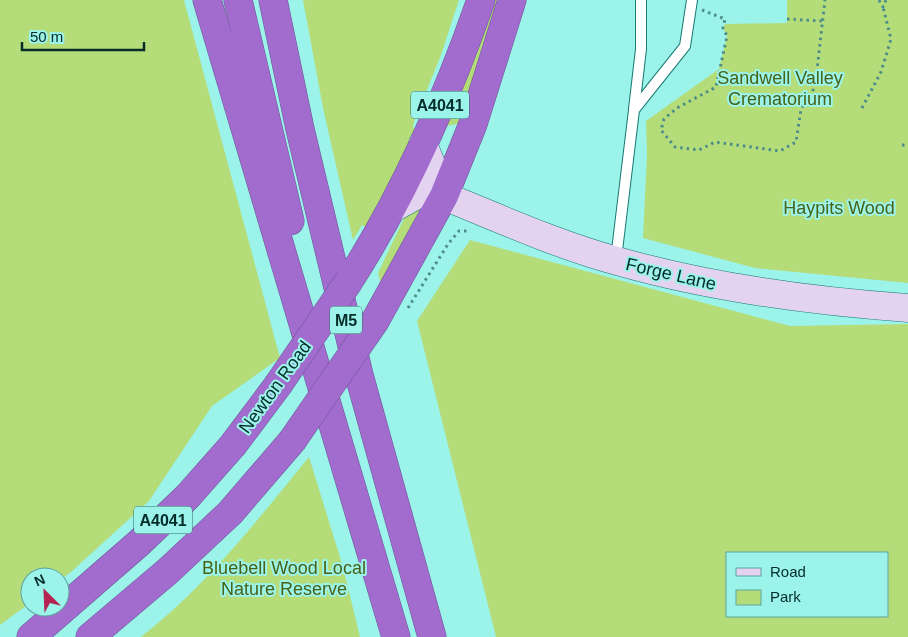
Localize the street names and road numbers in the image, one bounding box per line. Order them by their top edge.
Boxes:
road number: A4041 [411,92,469,118]
street label: Forge Lane [624,254,718,294]
road number: M5 [330,306,362,334]
street label: Newton Road [235,337,315,437]
road number: A4041 [134,506,192,534]

